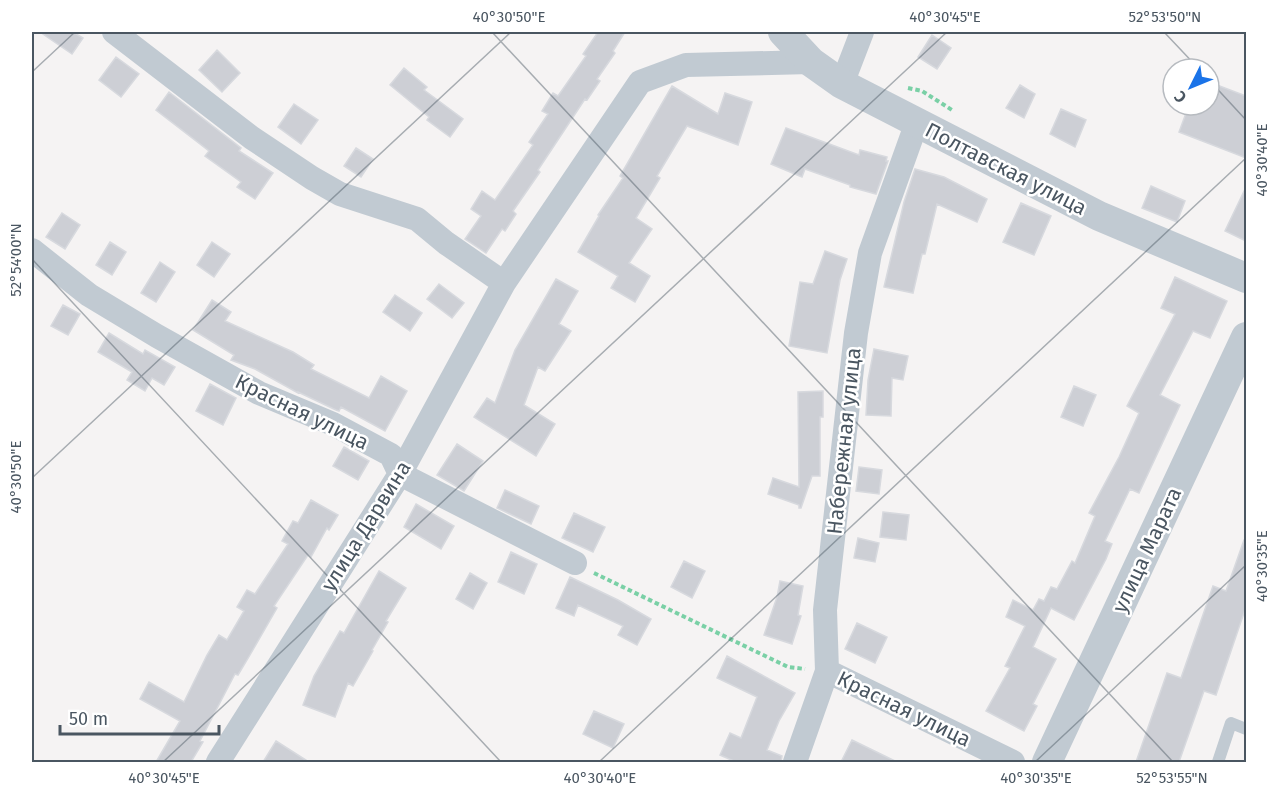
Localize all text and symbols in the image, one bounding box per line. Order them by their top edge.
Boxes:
text: 40°30'50"E [473,8,545,26]
text: 40°30'45"E [909,8,981,26]
text: 52°53'50"N [1129,8,1201,26]
north arrow [1161,57,1221,117]
text: С [1170,86,1190,107]
street label: Полтавская улица [921,117,1091,221]
text: 40°30'40"E [1253,124,1271,196]
text: 52°54'00"N [7,223,25,297]
street label: Набережная улица [821,346,867,536]
street label: Красная улица [231,368,373,456]
text: 40°30'50"E [7,441,25,513]
street label: улица Дарвина [315,456,417,596]
street label: улица Марата [1107,483,1187,617]
text: 40°30'35"E [1253,530,1271,602]
street label: Красная улица [833,665,975,753]
scale bar [60,698,219,736]
text: 50 m [69,708,108,730]
text: 40°30'45"E [128,769,200,787]
text: 40°30'40"E [564,769,636,787]
text: 40°30'35"E [1000,769,1072,787]
text: 52°53'55"N [1136,769,1208,787]

